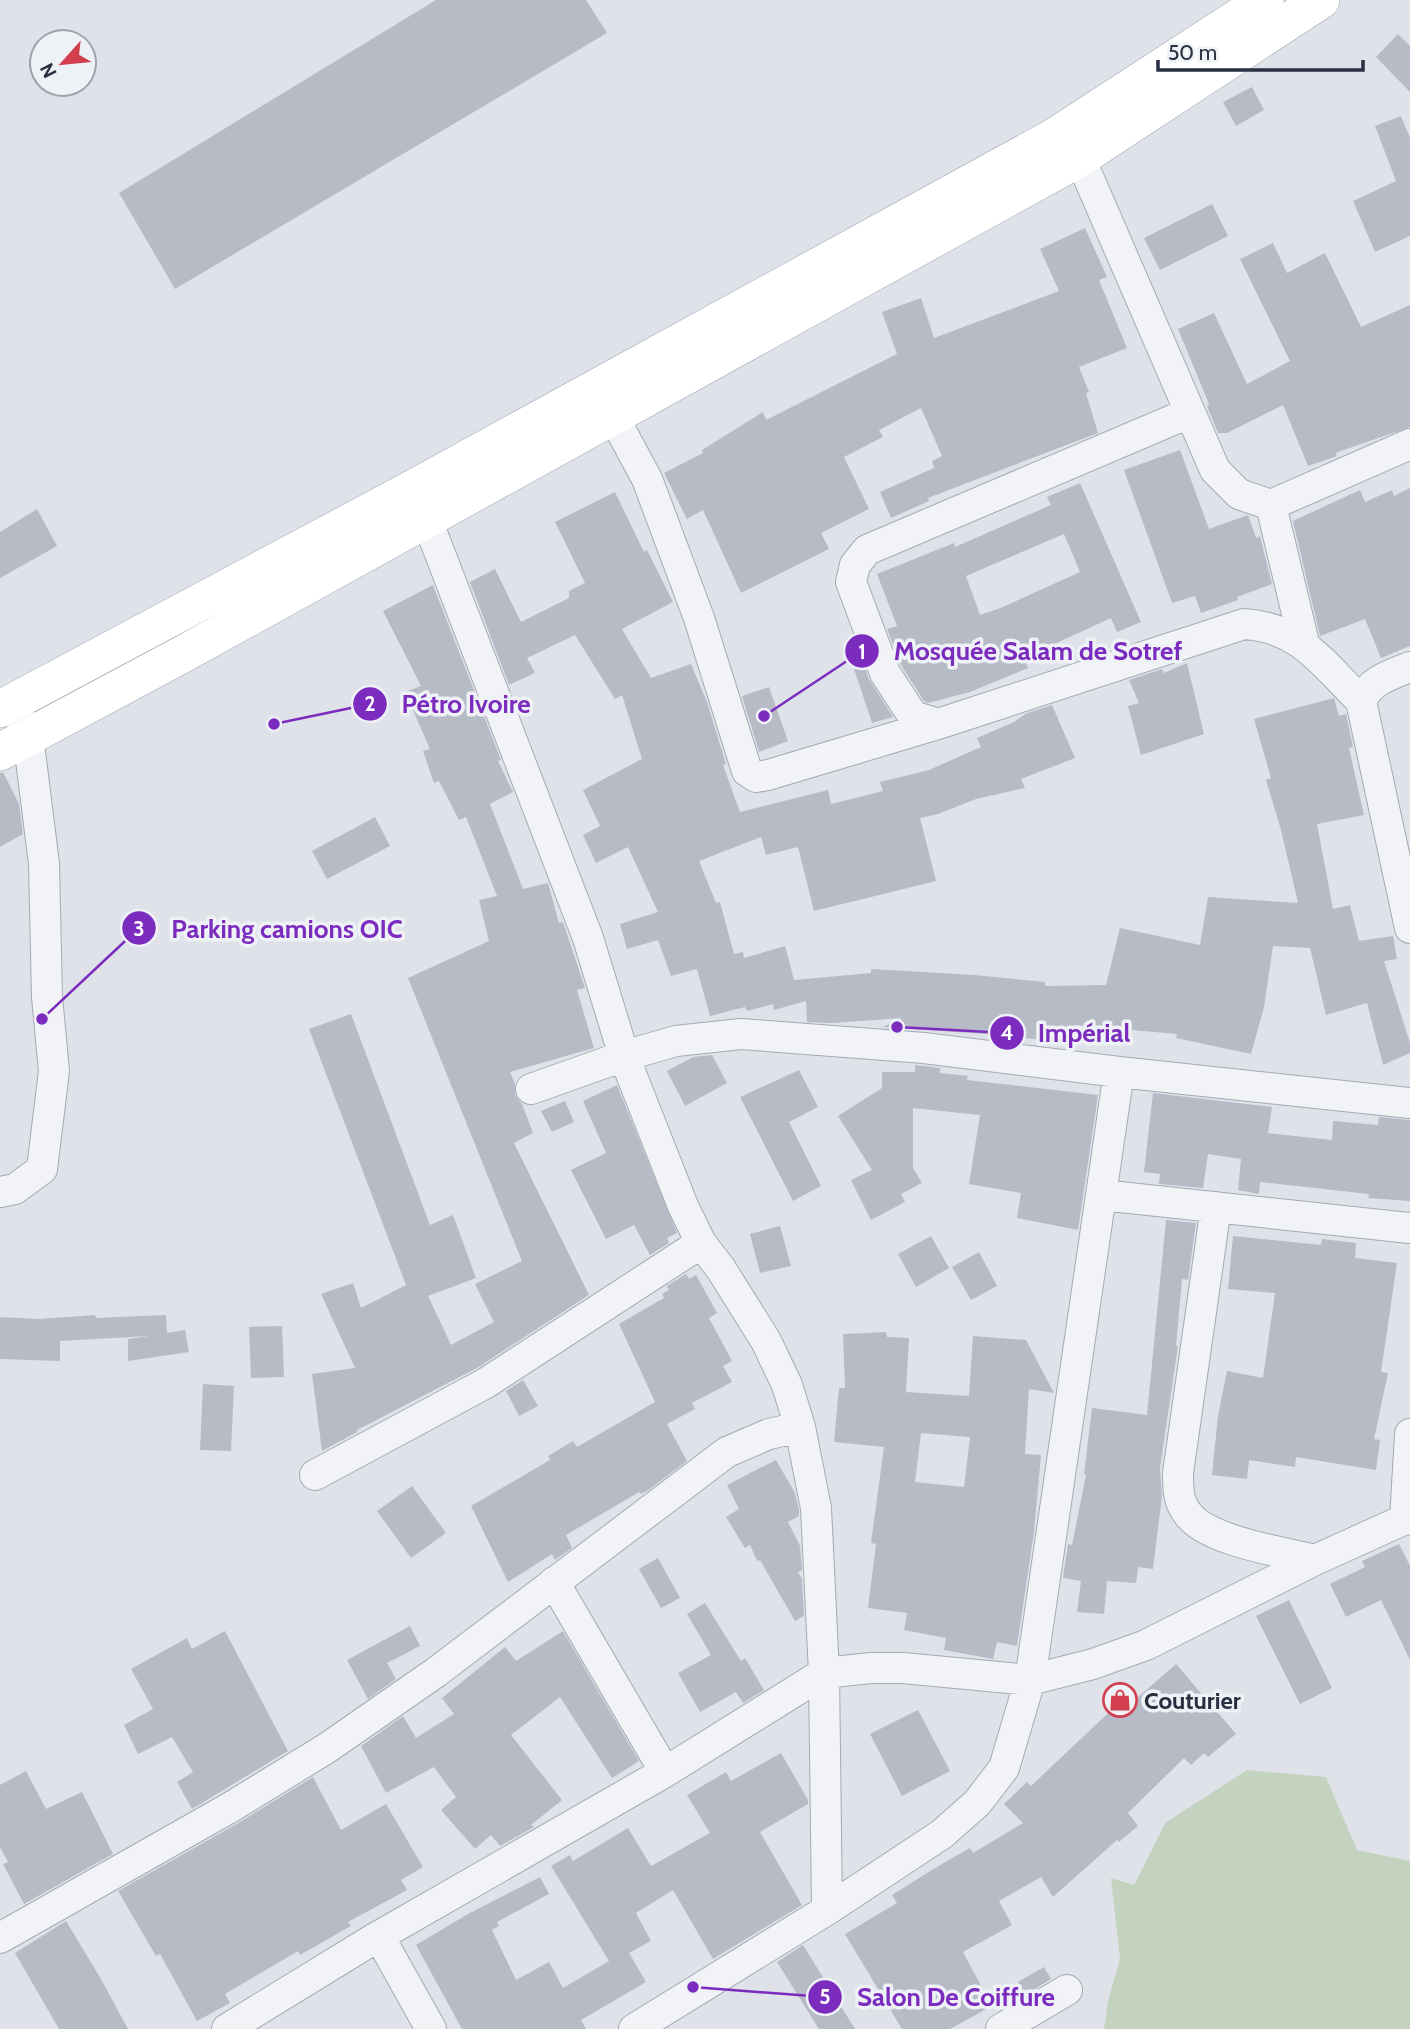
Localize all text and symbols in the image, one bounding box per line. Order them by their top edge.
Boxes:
north arrow [28,28,98,98]
scale bar [1158,28,1363,72]
text: 50 m [1168,40,1217,65]
text: N [35,59,62,82]
callout: Mosquée Salam de Sotref [844,628,1196,675]
text: Mosquée Salam de Sotref [894,635,1182,667]
text: 1 [858,639,866,664]
callout: Pétro Ivoire [353,681,545,728]
text: Pétro Ivoire [401,688,531,720]
text: 2 [364,691,376,716]
callout: Parking camions OIC [122,905,416,952]
text: Parking camions OIC [171,913,403,945]
text: 3 [133,916,145,941]
callout: Impérial [989,1009,1145,1056]
text: Impérial [1038,1017,1130,1049]
text: 4 [1000,1020,1014,1045]
shop icon: Couturier [1101,1681,1139,1719]
place label: Couturier [1144,1686,1241,1715]
callout: Salon De Coiffure [808,1973,1069,2020]
text: Salon De Coiffure [857,1981,1055,2013]
text: 5 [819,1984,831,2009]

